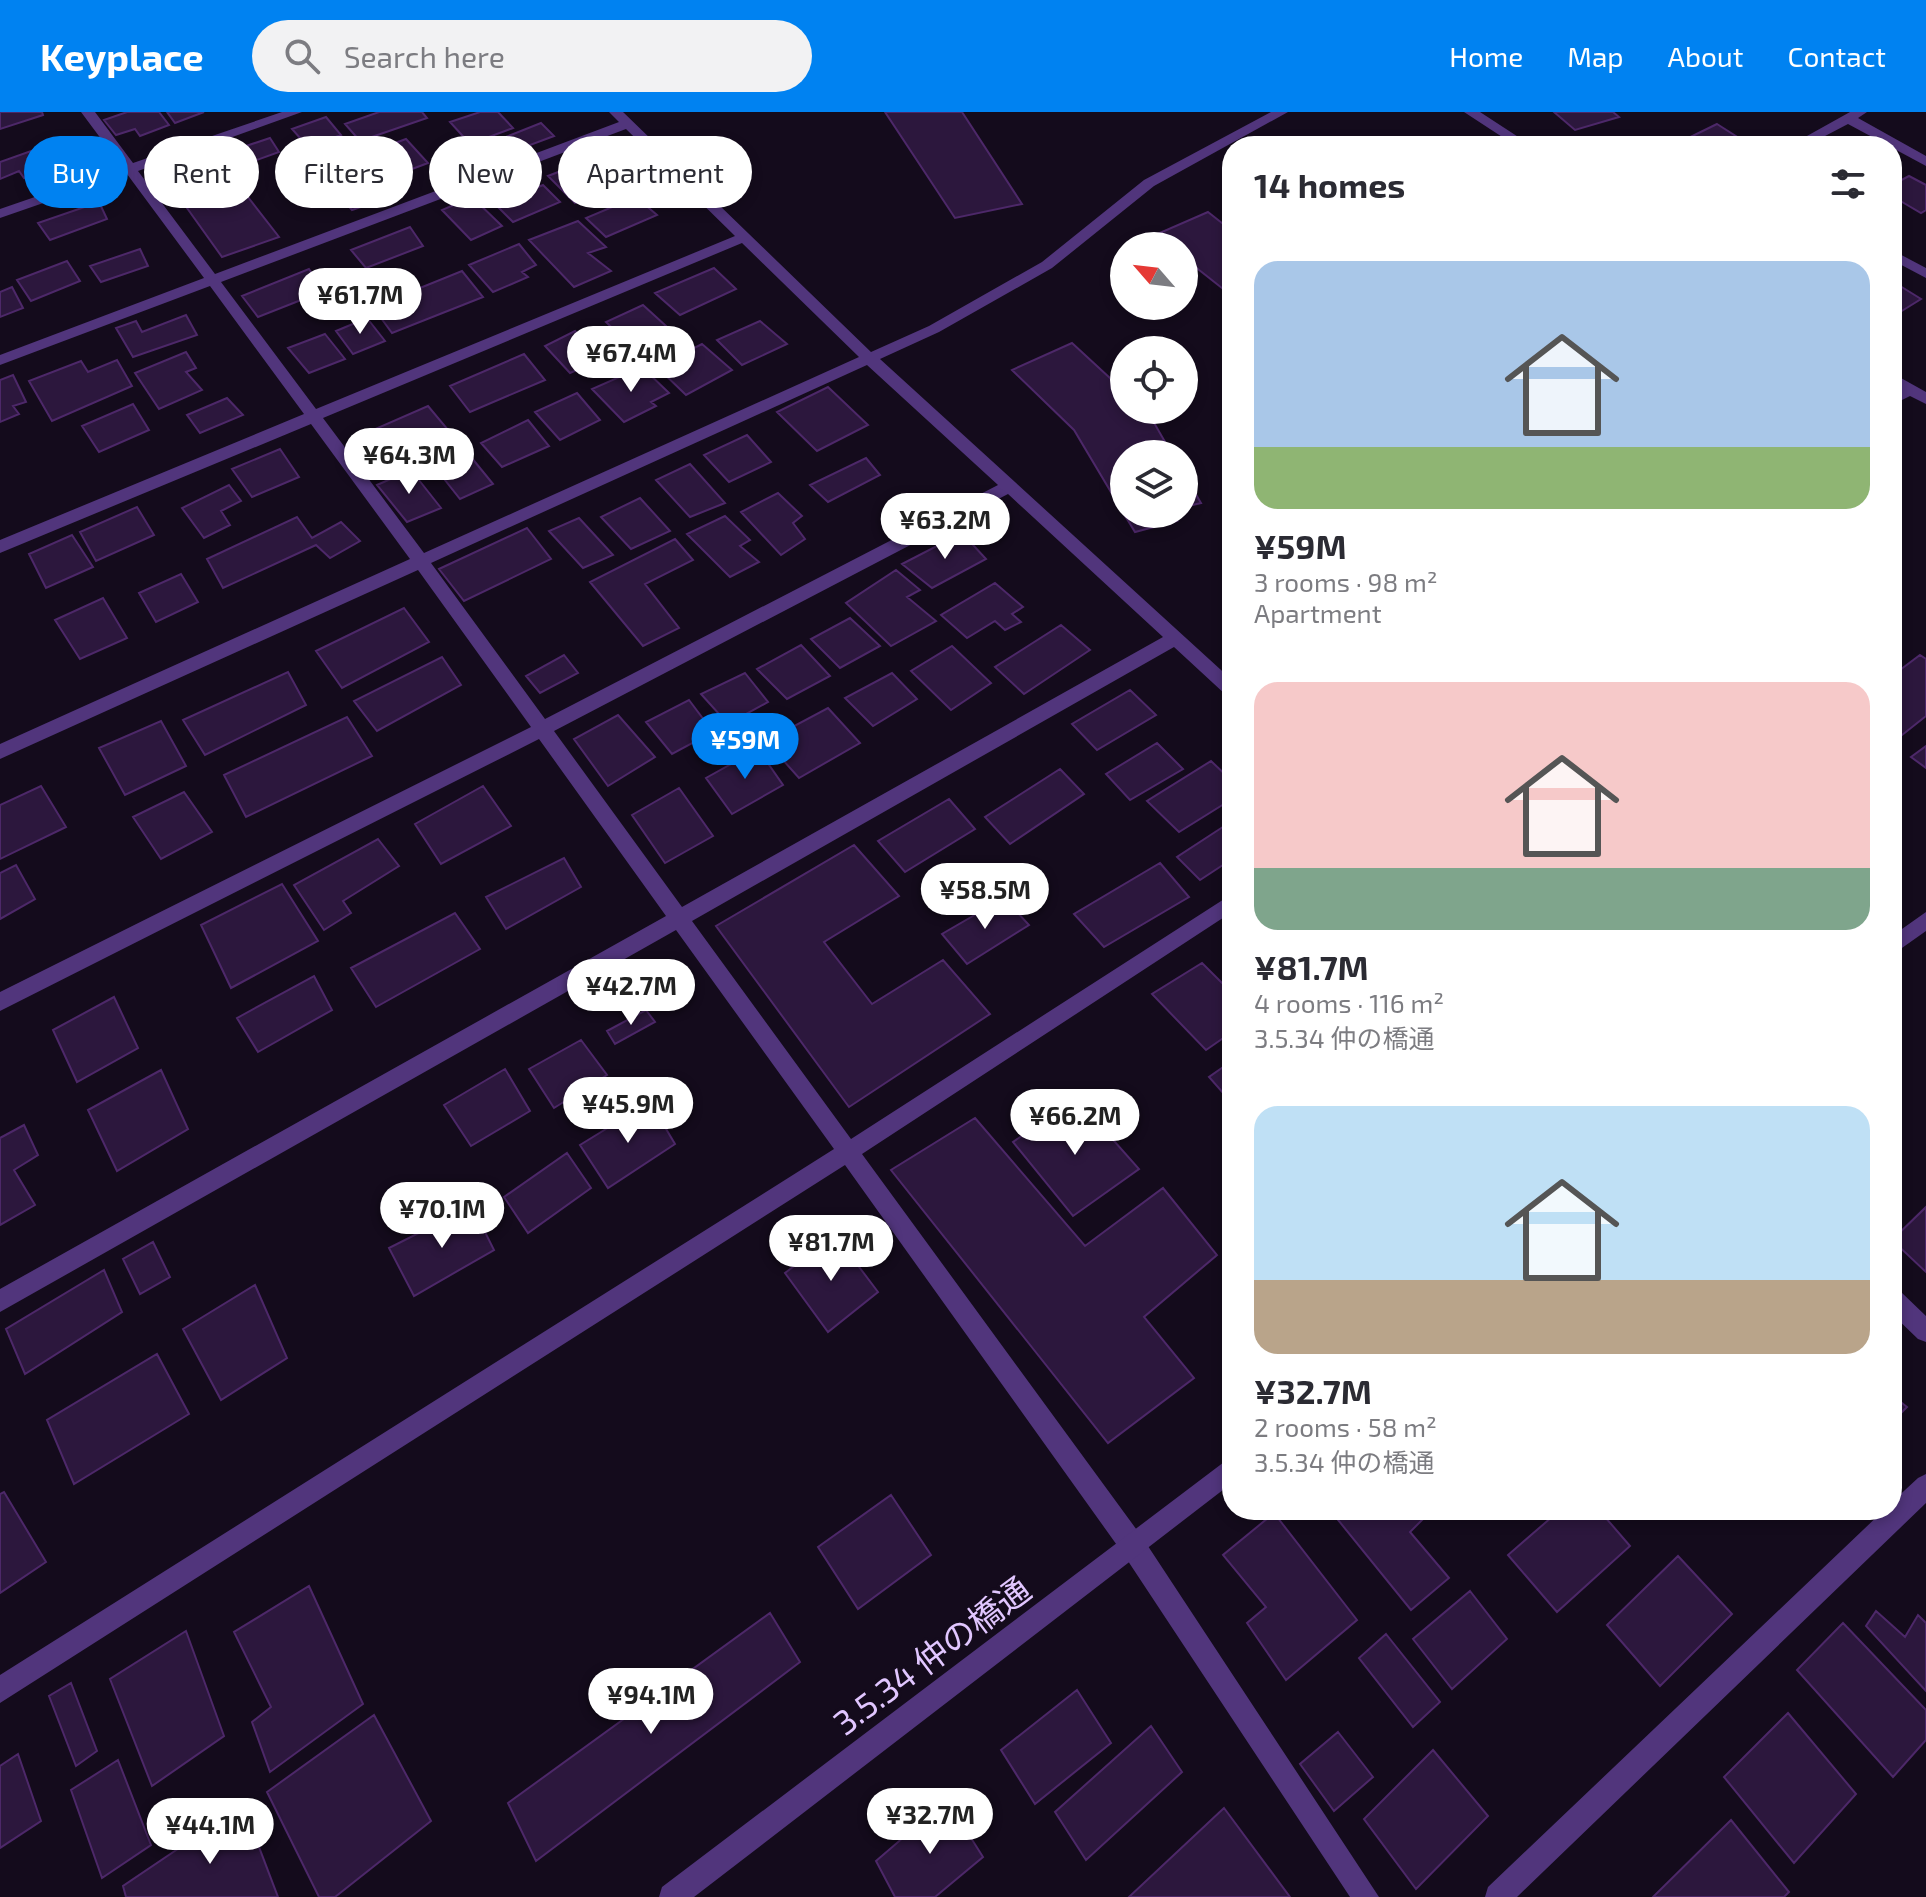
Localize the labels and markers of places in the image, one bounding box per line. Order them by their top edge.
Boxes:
pin: ¥61.7M [295,268,425,336]
pin: ¥67.4M [566,326,696,394]
pin: ¥64.3M [344,428,474,496]
pin: ¥63.2M [880,493,1010,561]
pin: ¥59M [698,713,792,781]
pin: ¥58.5M [920,863,1050,931]
pin: ¥42.7M [566,959,696,1027]
pin: ¥45.9M [563,1077,693,1145]
pin: ¥66.2M [1010,1089,1140,1157]
pin: ¥70.1M [377,1182,507,1250]
pin: ¥81.7M [766,1215,896,1283]
pin: ¥94.1M [586,1668,716,1736]
pin: ¥32.7M [865,1788,995,1856]
pin: ¥44.1M [145,1798,275,1866]

